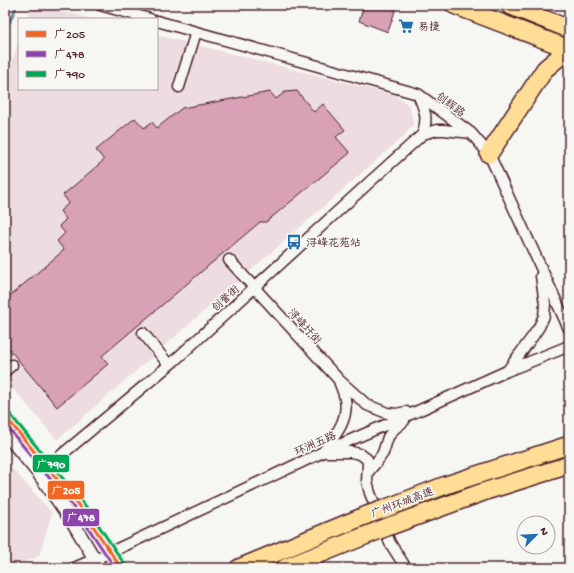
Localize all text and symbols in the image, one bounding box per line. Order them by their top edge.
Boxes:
supermarket icon: 易捷 [397,17,415,35]
legend [18,18,158,90]
place label: 易捷 [418,21,440,34]
text: 广205 [54,28,85,43]
text: 广478 [54,48,85,63]
text: 广790 [54,68,85,83]
street label: 创辉路 [433,90,467,120]
bus stop icon: 浔峰花苑站 [285,233,303,251]
place label: 浔峰花苑站 [306,237,361,250]
street label: 创誉街 [209,283,243,315]
street label: 浔峰圩街 [284,306,324,348]
street label: 环洲五路 [293,429,338,459]
line badge: 广790 [32,454,70,473]
text: 广790 [37,459,66,472]
line badge: 广205 [47,480,85,500]
text: 广205 [52,485,80,498]
street label: 广州环城高速 [369,485,436,521]
line badge: 广478 [62,508,100,527]
text: 广478 [67,512,95,525]
north arrow [516,515,556,555]
text: N [536,526,550,537]

